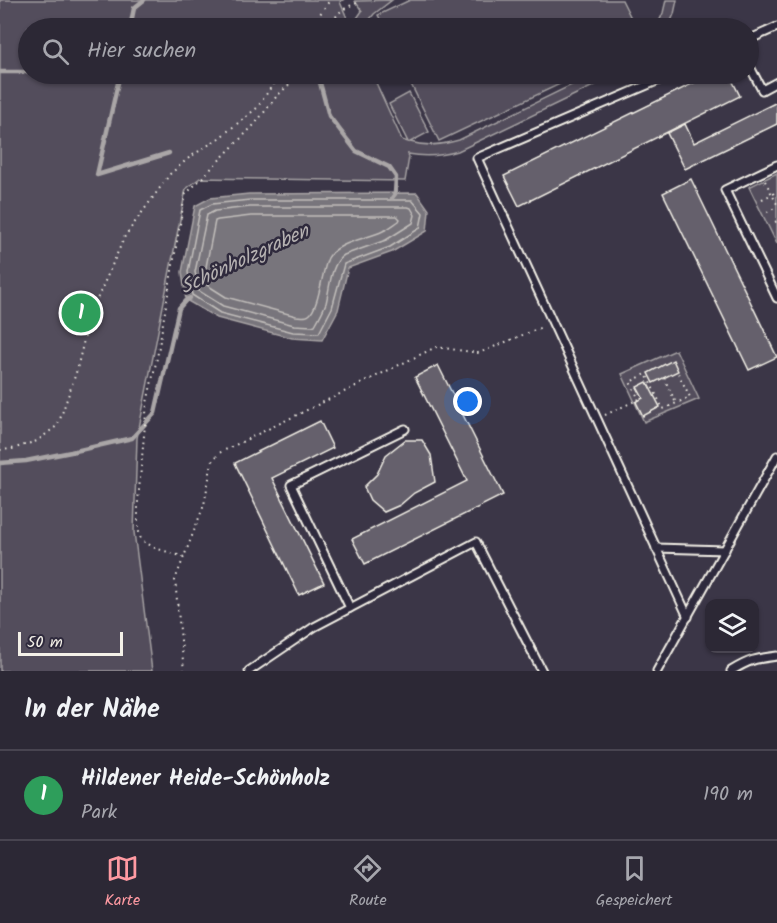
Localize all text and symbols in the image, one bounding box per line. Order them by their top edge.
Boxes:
search box [18,18,759,84]
text: Hier suchen [87,34,196,69]
icon: search [39,35,72,68]
water label: Schönholzgraben [175,216,316,304]
pin: 1 [62,290,100,336]
your location [453,387,482,416]
map controls [705,599,759,653]
button: layers [705,599,759,653]
scale bar [18,629,123,656]
text: 50 m [27,630,63,655]
text: In der Nähe [24,689,160,731]
text: Hildener Heide-Schönholz [81,762,330,797]
text: 1 [40,779,47,811]
text: 190 m [703,779,753,811]
text: Park [81,797,117,829]
tab: Karte [104,852,140,913]
tab: Route [349,852,387,913]
tab: Gespeichert [596,852,673,913]

